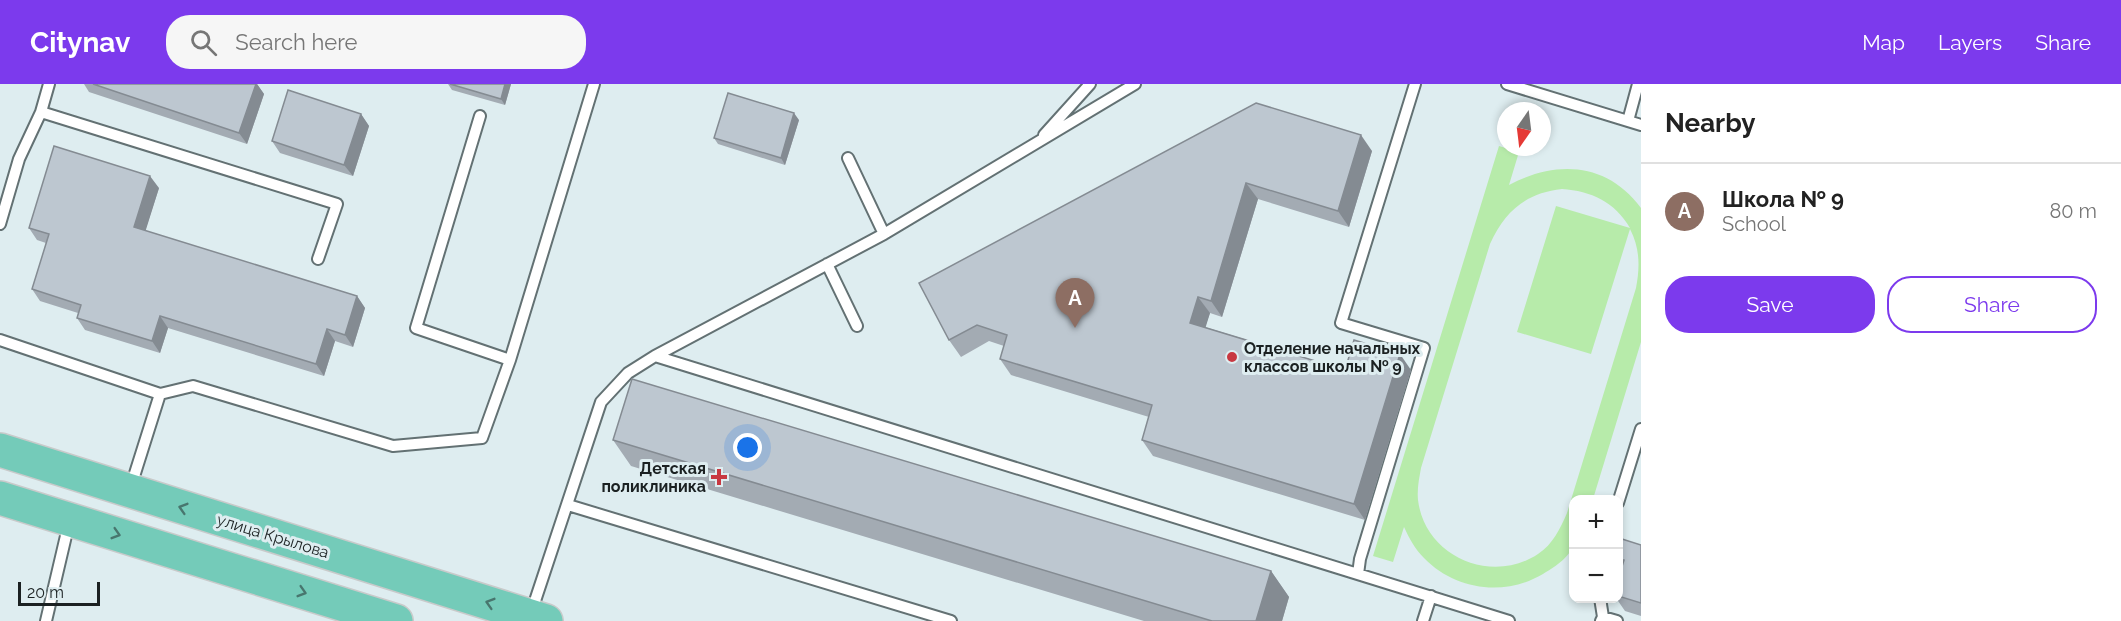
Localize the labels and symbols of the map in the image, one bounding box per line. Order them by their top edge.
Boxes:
north arrow [1497,102,1551,156]
pin: A [1056,278,1094,328]
place label: Отделение начальных классов школы № 9 [1244,339,1421,376]
marker: Отделение начальных классов школы № 9 [1225,350,1239,364]
your location [733,433,762,462]
place label: Детская поликлиника [601,459,706,496]
marker: Детская поликлиника [710,468,728,486]
one-way arrow [178,503,189,515]
street label: улица Крылова [215,510,331,562]
one-way arrow [110,527,121,539]
scale bar [18,579,100,606]
one-way arrow [296,585,307,597]
one-way arrow [485,598,496,611]

